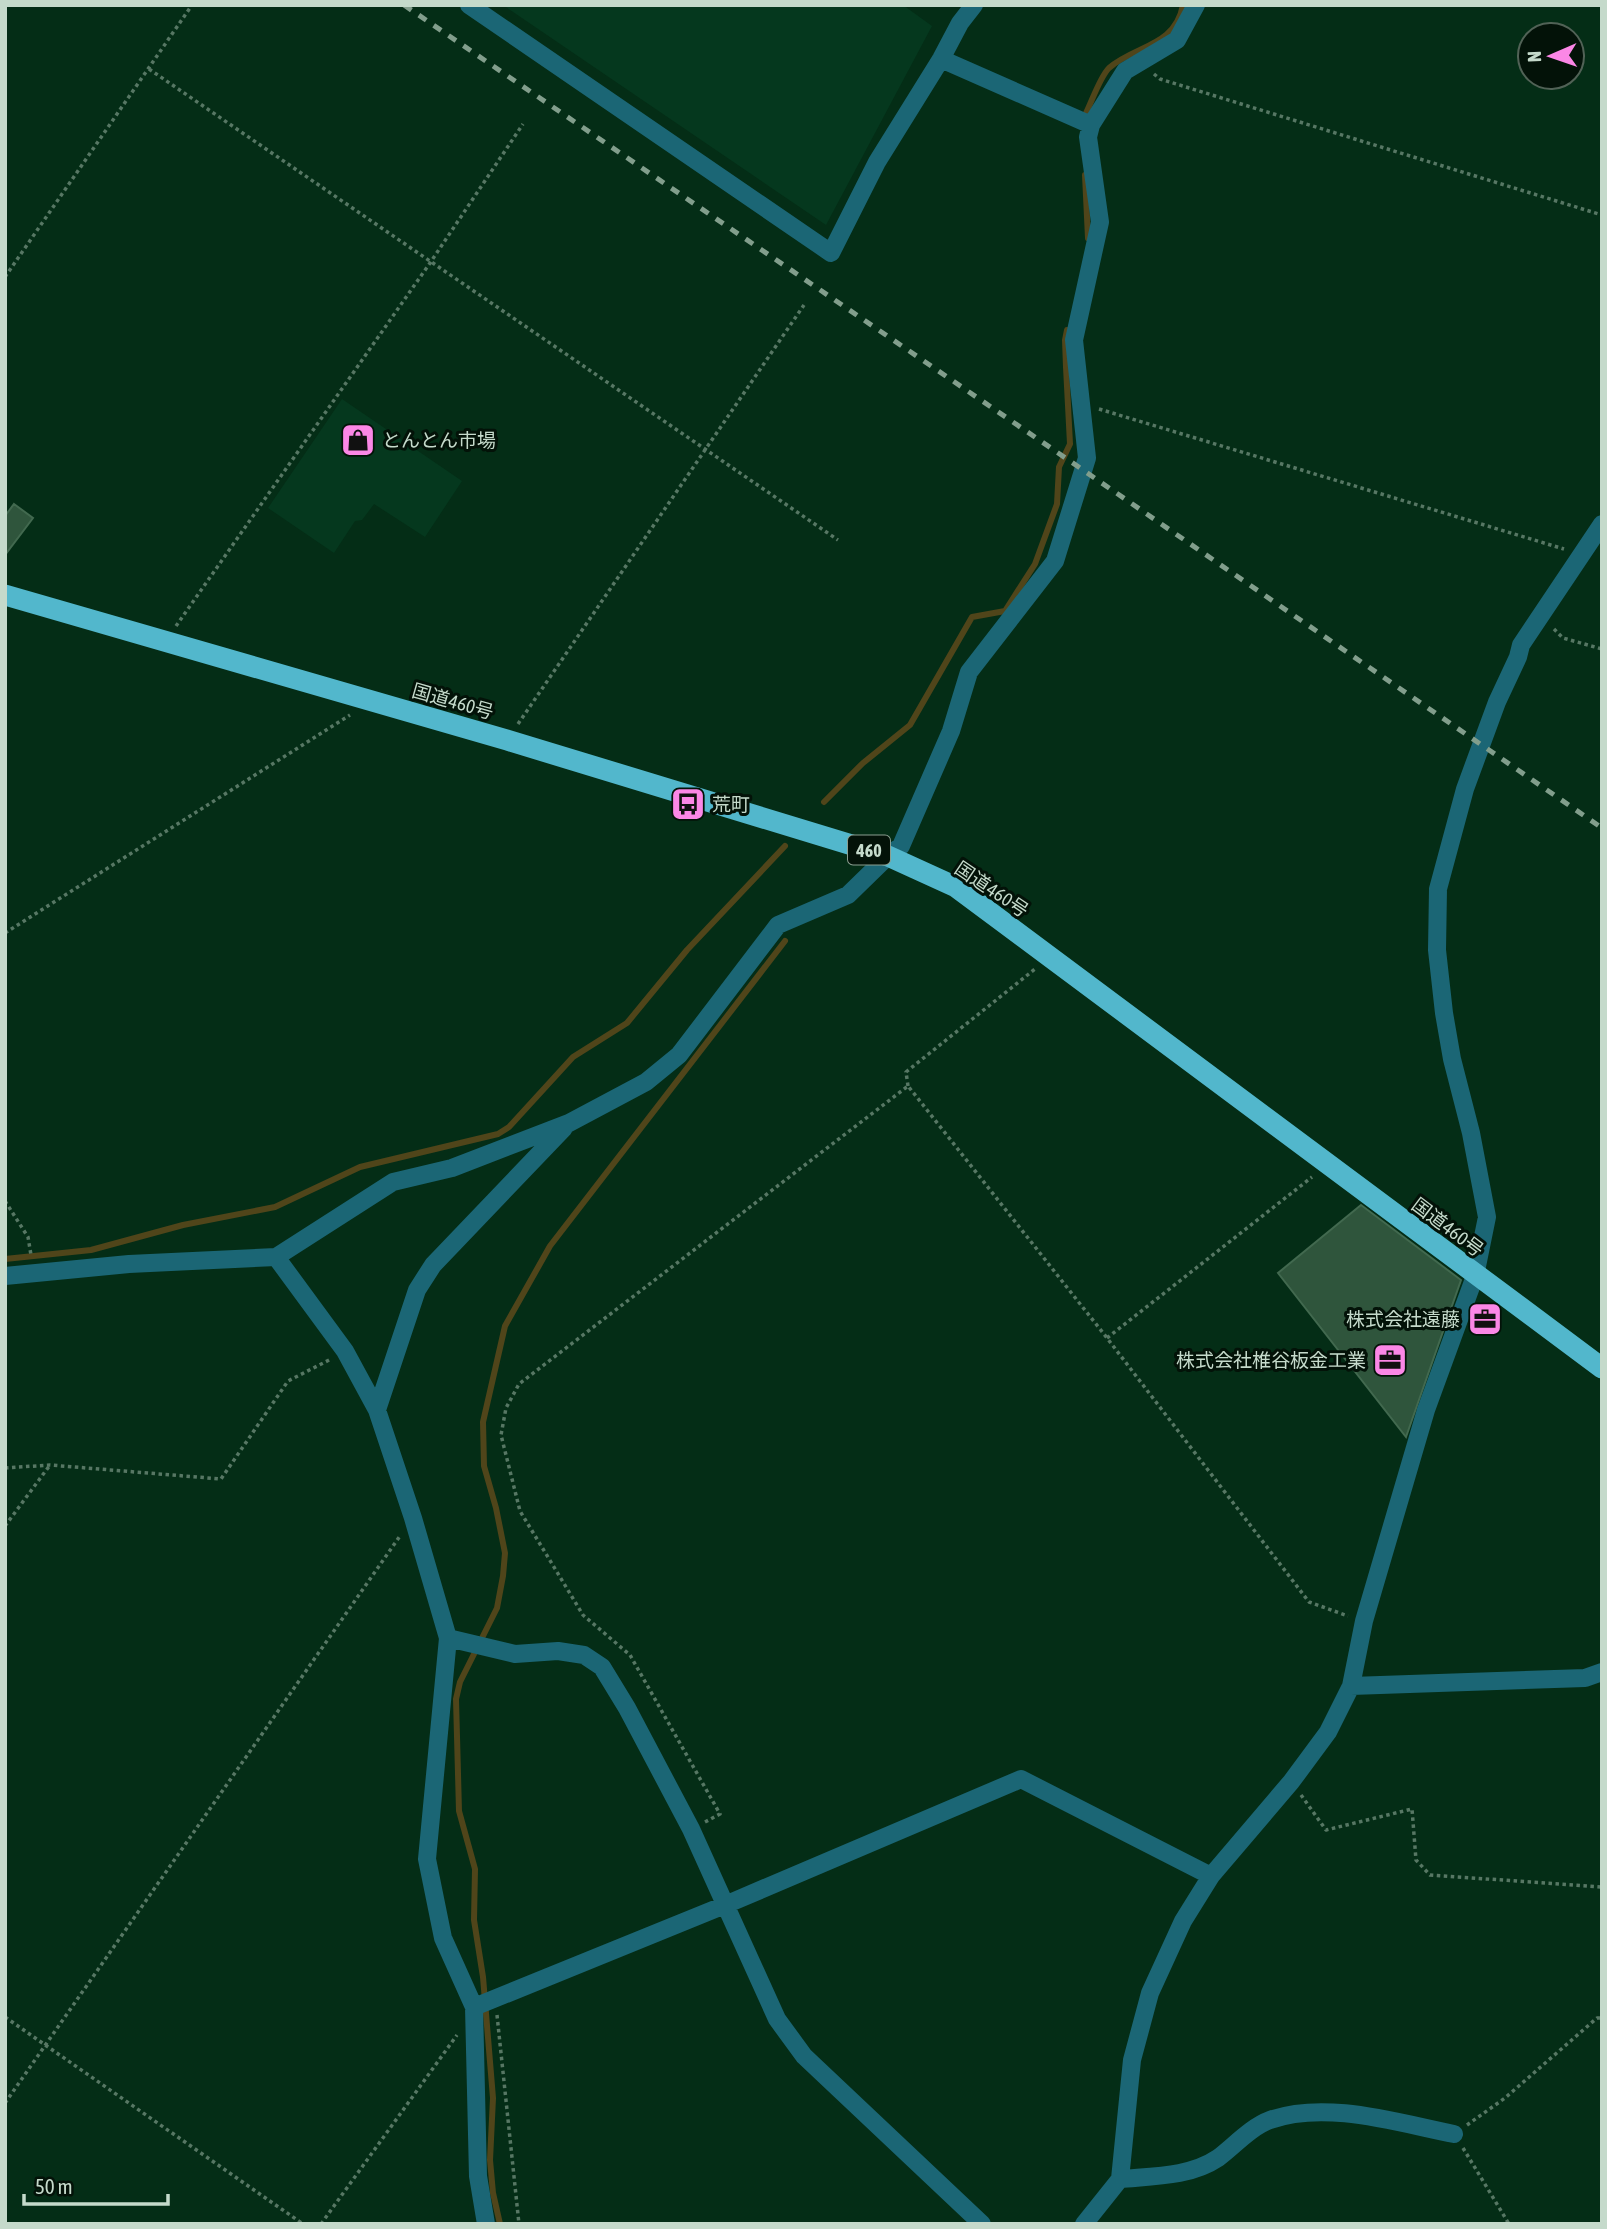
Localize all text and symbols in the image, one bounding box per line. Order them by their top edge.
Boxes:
north arrow [1516,21,1586,91]
text: N [1523,51,1545,63]
shop icon: とんとん市場 [339,421,377,459]
place label: とんとん市場 [382,429,496,451]
street label: 国道460号 [410,679,496,723]
bus stop icon: 荒町 [669,785,707,823]
place label: 荒町 [712,793,750,815]
road number: 460 [848,836,890,864]
street label: 国道460号 [951,856,1033,922]
street label: 国道460号 [1408,1193,1488,1261]
office icon: 株式会社遠藤 [1466,1300,1504,1338]
place label: 株式会社遠藤 [1346,1308,1460,1330]
office icon: 株式会社椎谷板金工業 [1371,1341,1409,1379]
place label: 株式会社椎谷板金工業 [1176,1349,1366,1371]
scale bar [24,2162,168,2206]
text: 50 m [35,2174,73,2198]

